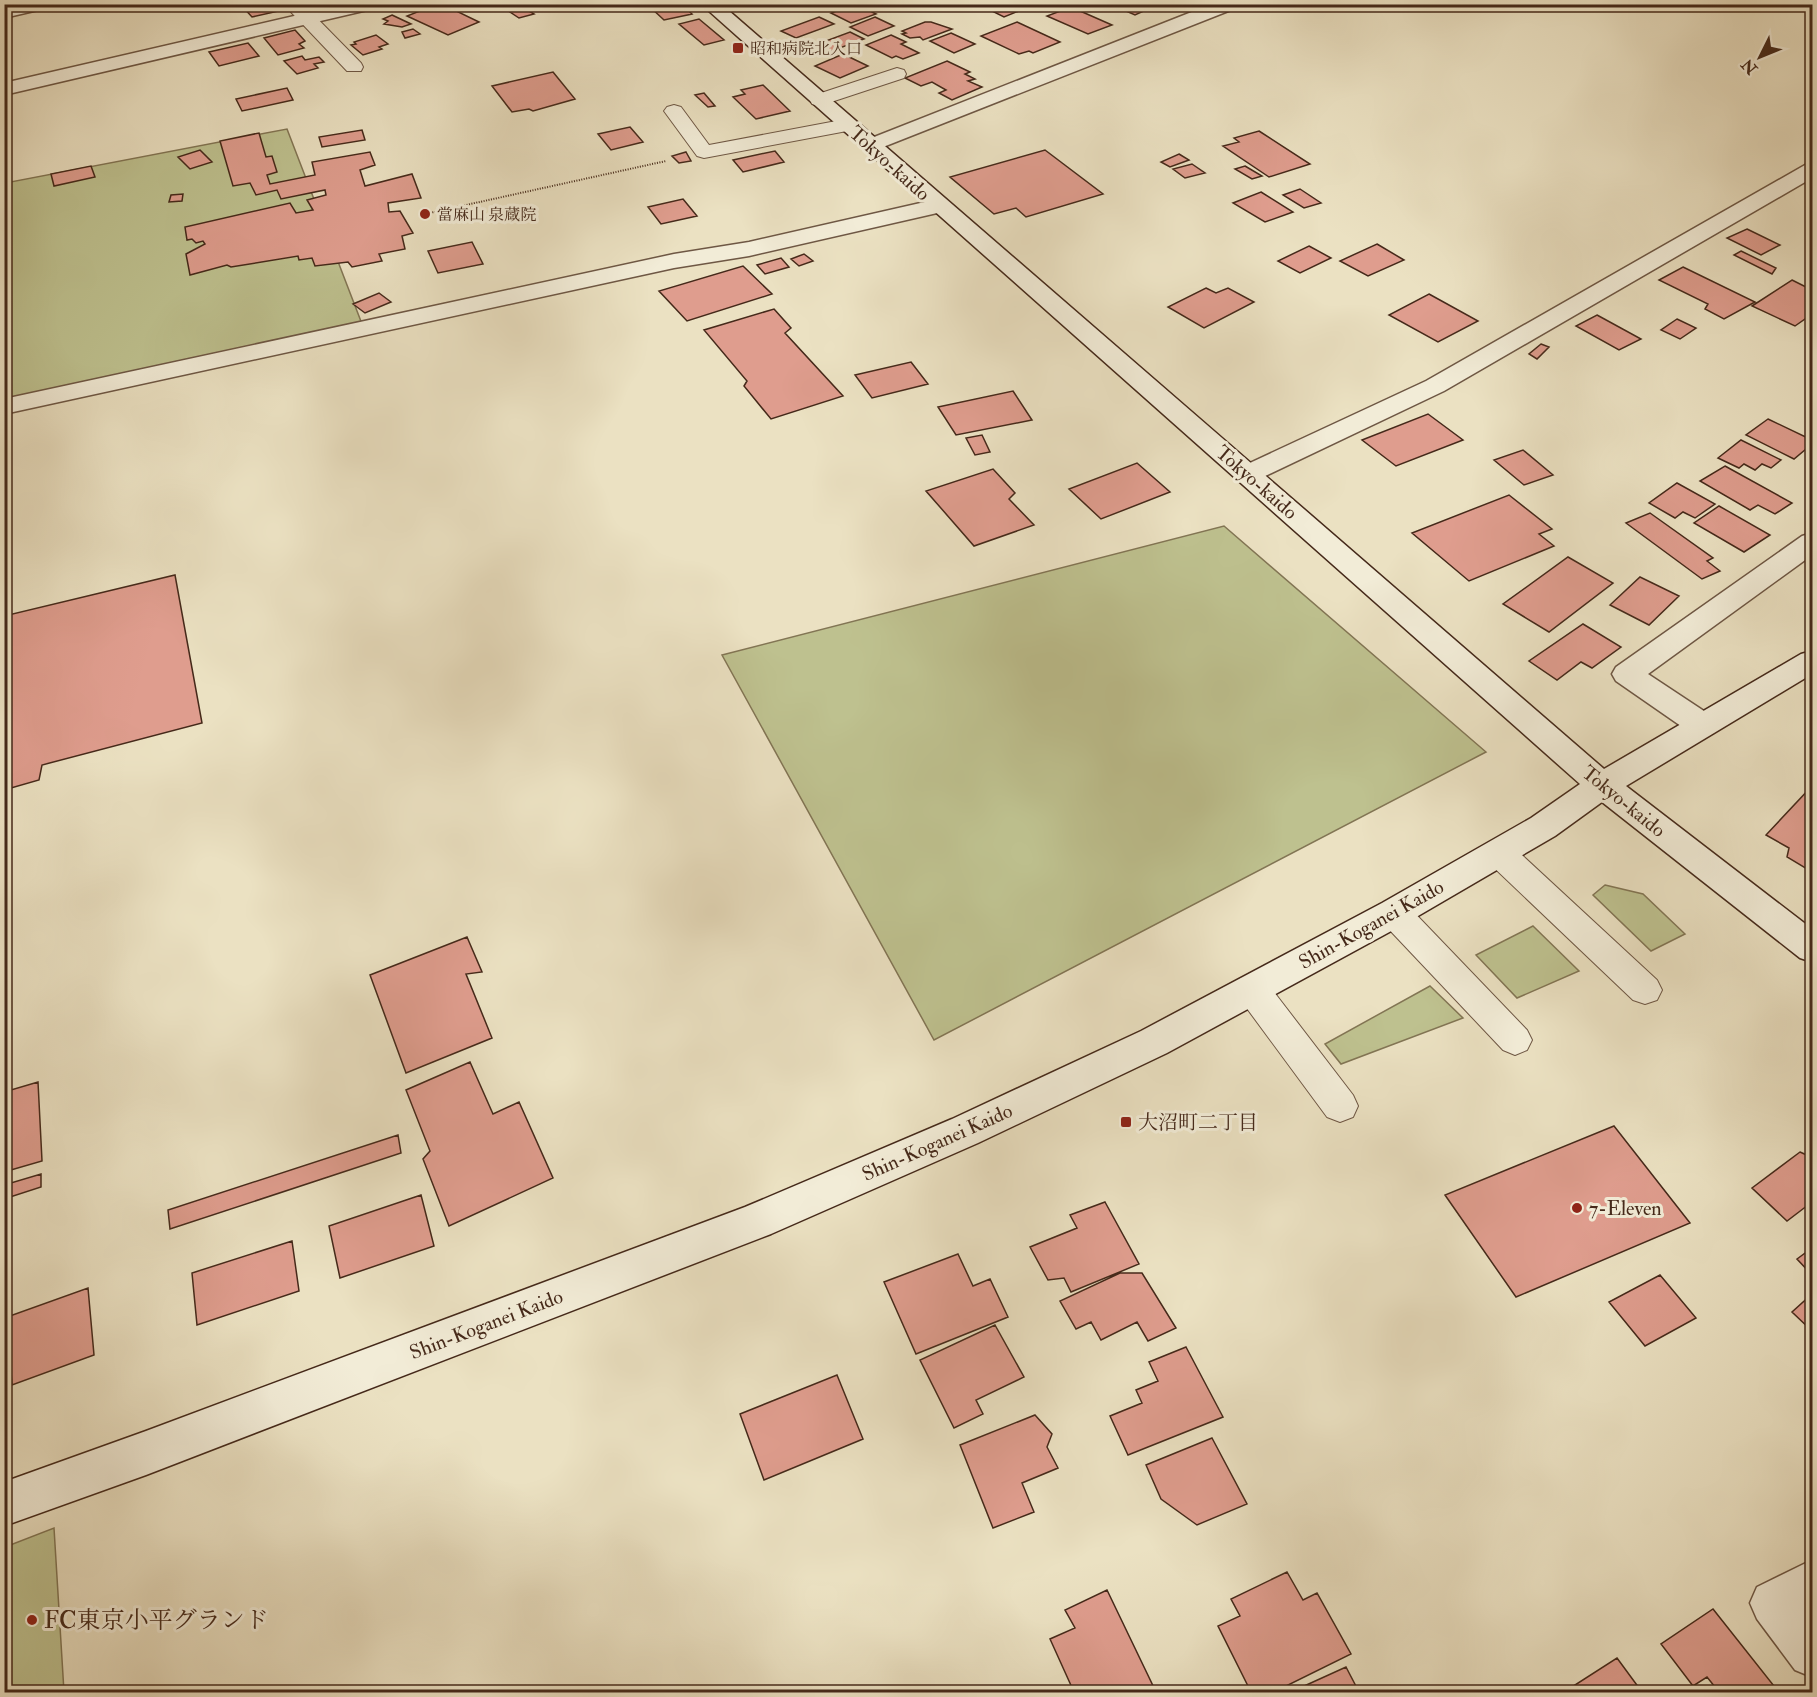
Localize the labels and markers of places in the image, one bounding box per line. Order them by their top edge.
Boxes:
place label: 昭和病院北入口 [750,39,862,59]
marker: 昭和病院北入口 [731,41,745,55]
place label: 當麻山 泉蔵院 [437,205,536,225]
marker: 當麻山 泉蔵院 [418,207,432,221]
place label: 大沼町二丁目 [1138,1110,1258,1135]
marker: 大沼町二丁目 [1119,1115,1133,1129]
place label: 7-Eleven [1589,1196,1662,1221]
marker: 7-Eleven [1570,1201,1584,1215]
place label: FC東京小平グランド [44,1605,269,1636]
marker: FC東京小平グランド [25,1613,39,1627]

